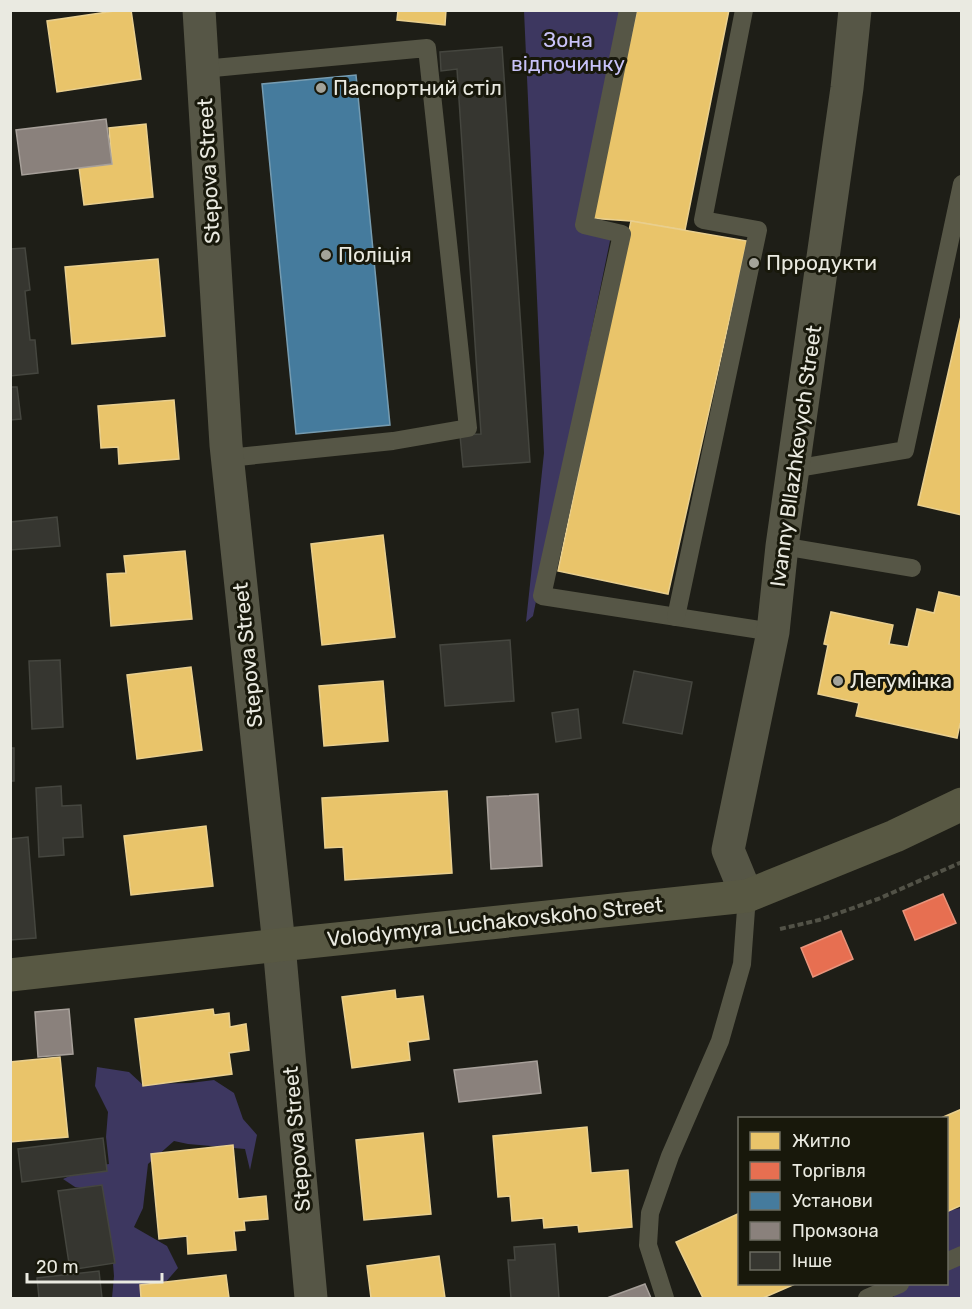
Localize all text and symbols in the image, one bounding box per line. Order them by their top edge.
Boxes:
park label: Зона відпочинку [511,27,625,76]
place label: Паспортний стіл [333,75,502,100]
marker: Паспортний стіл [314,81,328,95]
street label: Stepova Street [192,98,225,245]
place label: Поліція [338,242,412,267]
marker: Поліція [319,248,333,262]
place label: Прродукти [766,250,877,275]
marker: Прродукти [747,256,761,270]
street label: Ivanny Bllazhkevych Street [765,324,826,588]
street label: Stepova Street [227,581,268,729]
place label: Легумінка [850,668,952,693]
marker: Легумінка [831,674,845,688]
street label: Volodymyra Luchakovskoho Street [326,891,664,952]
street label: Stepova Street [278,1065,315,1213]
legend [738,1117,948,1285]
text: Житло [792,1130,851,1152]
text: Торгівля [792,1160,866,1182]
text: Установи [792,1190,873,1212]
text: Промзона [792,1220,879,1242]
scale bar [27,1246,162,1284]
text: Інше [792,1250,832,1272]
text: 20 m [36,1256,78,1278]

